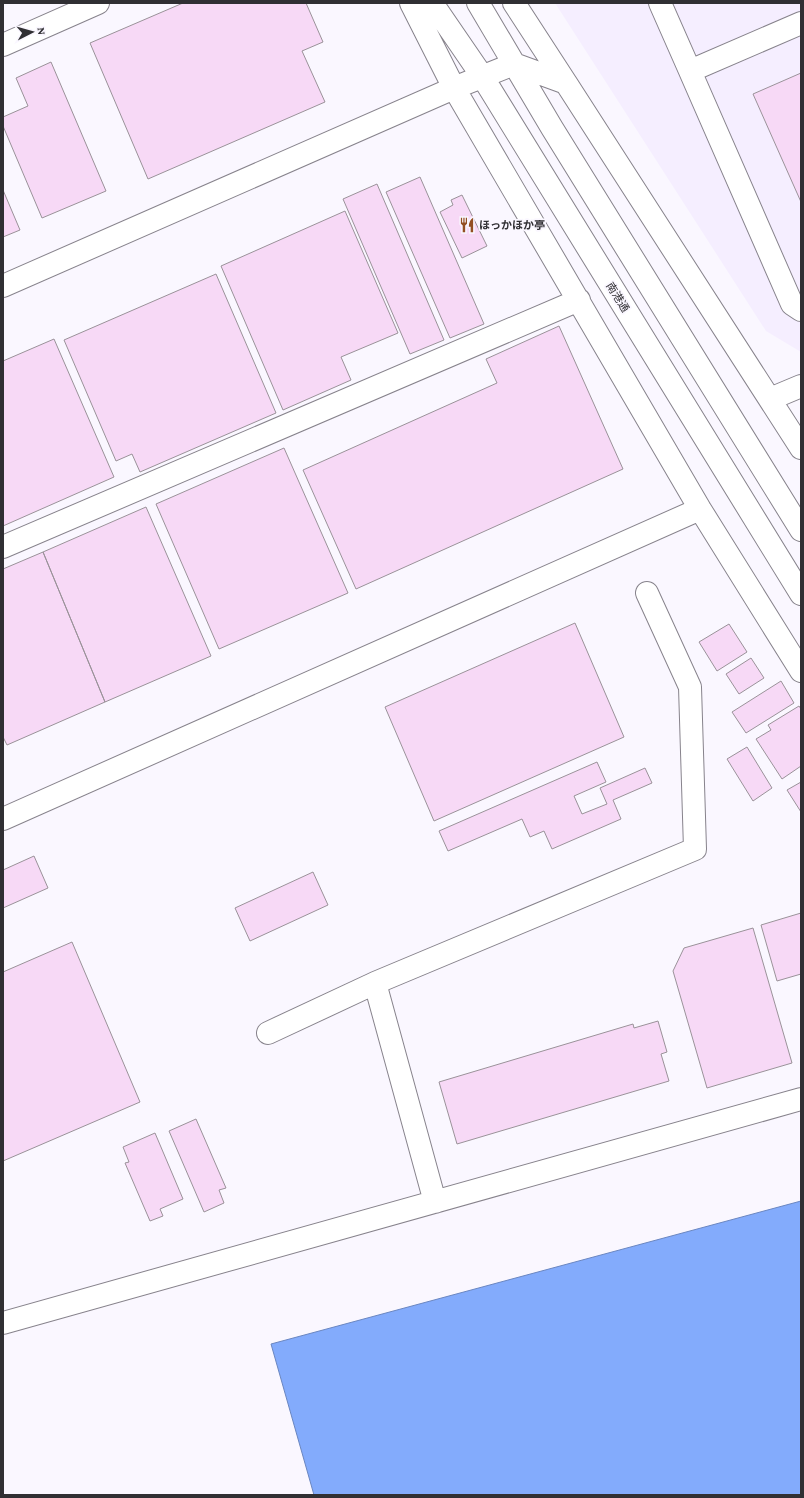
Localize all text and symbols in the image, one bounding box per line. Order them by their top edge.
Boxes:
north arrow [12,12,52,52]
text: N [36,27,48,36]
restaurant icon: ほっかほか亭 [458,216,476,234]
place label: ほっかほか亭 [479,219,545,231]
street label: 南港通 [604,280,632,314]

